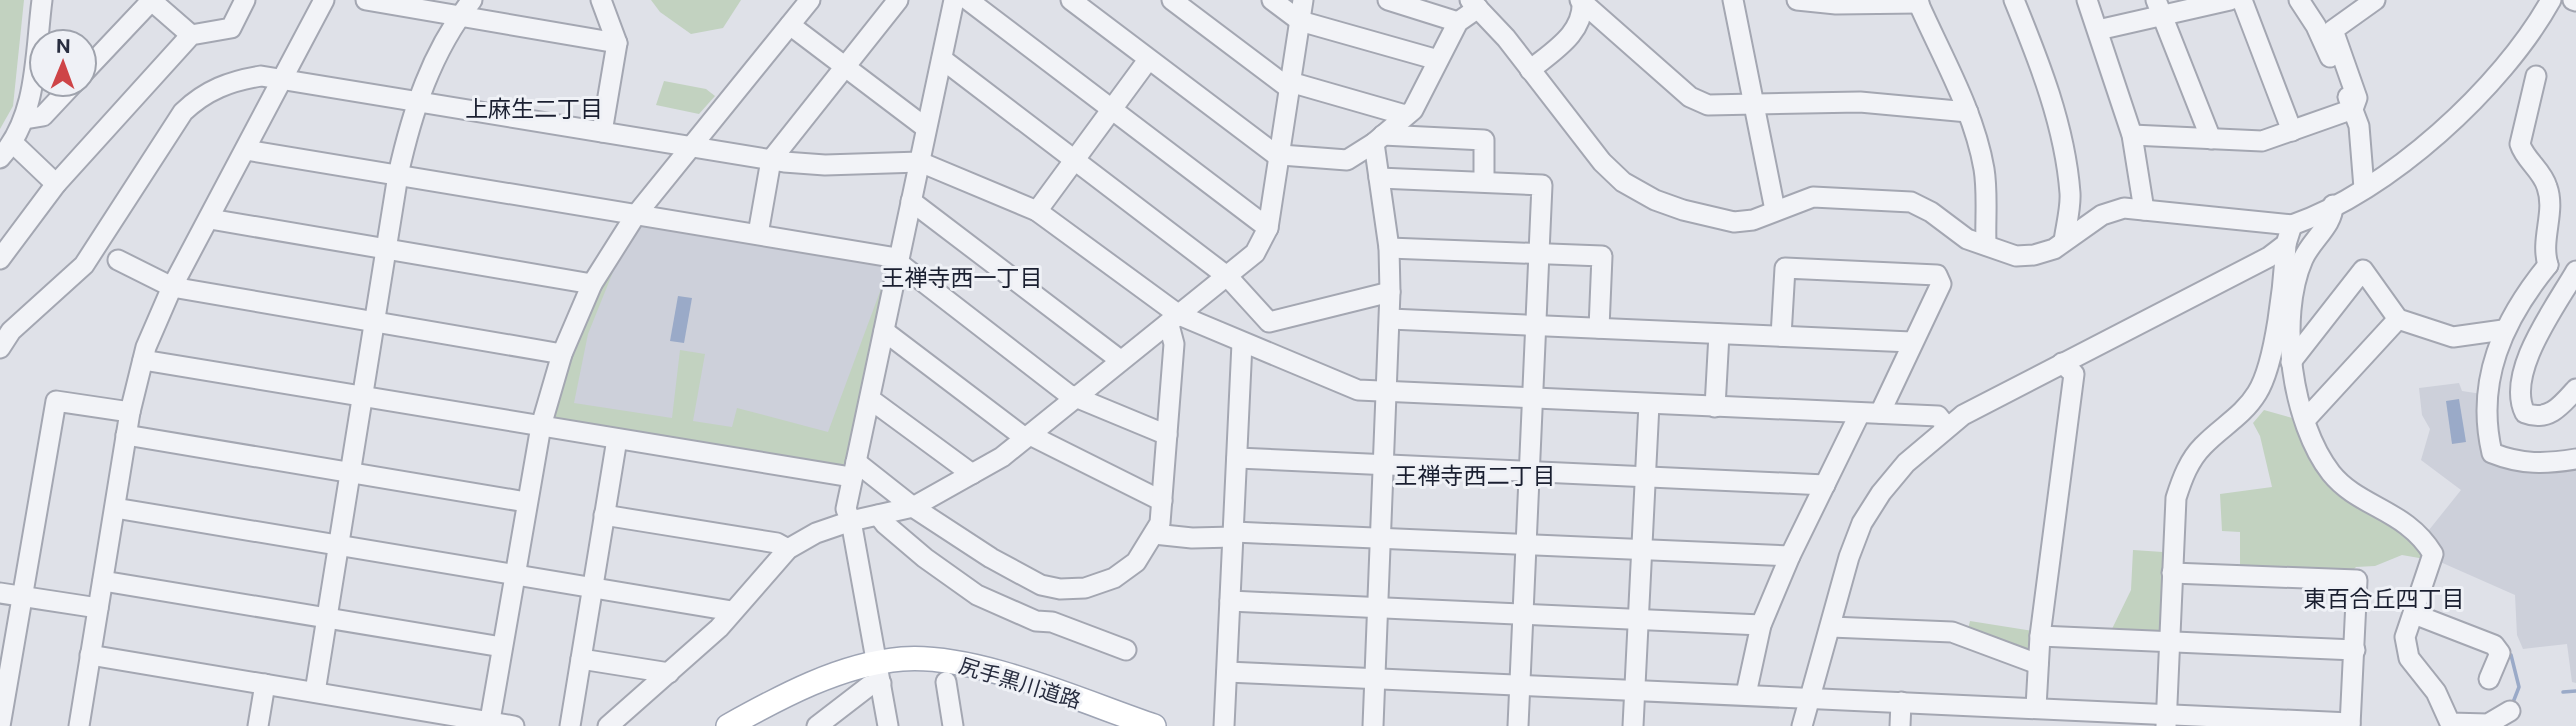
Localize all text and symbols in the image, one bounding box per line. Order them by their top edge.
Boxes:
north arrow [28,28,98,98]
text: N [56,35,71,57]
district label: 上麻生二丁目 [465,95,603,122]
district label: 王禅寺西一丁目 [882,264,1043,291]
district label: 王禅寺西二丁目 [1395,462,1556,489]
district label: 東百合丘四丁目 [2304,585,2465,612]
street label: 尻手黒川道路 [956,653,1084,713]

